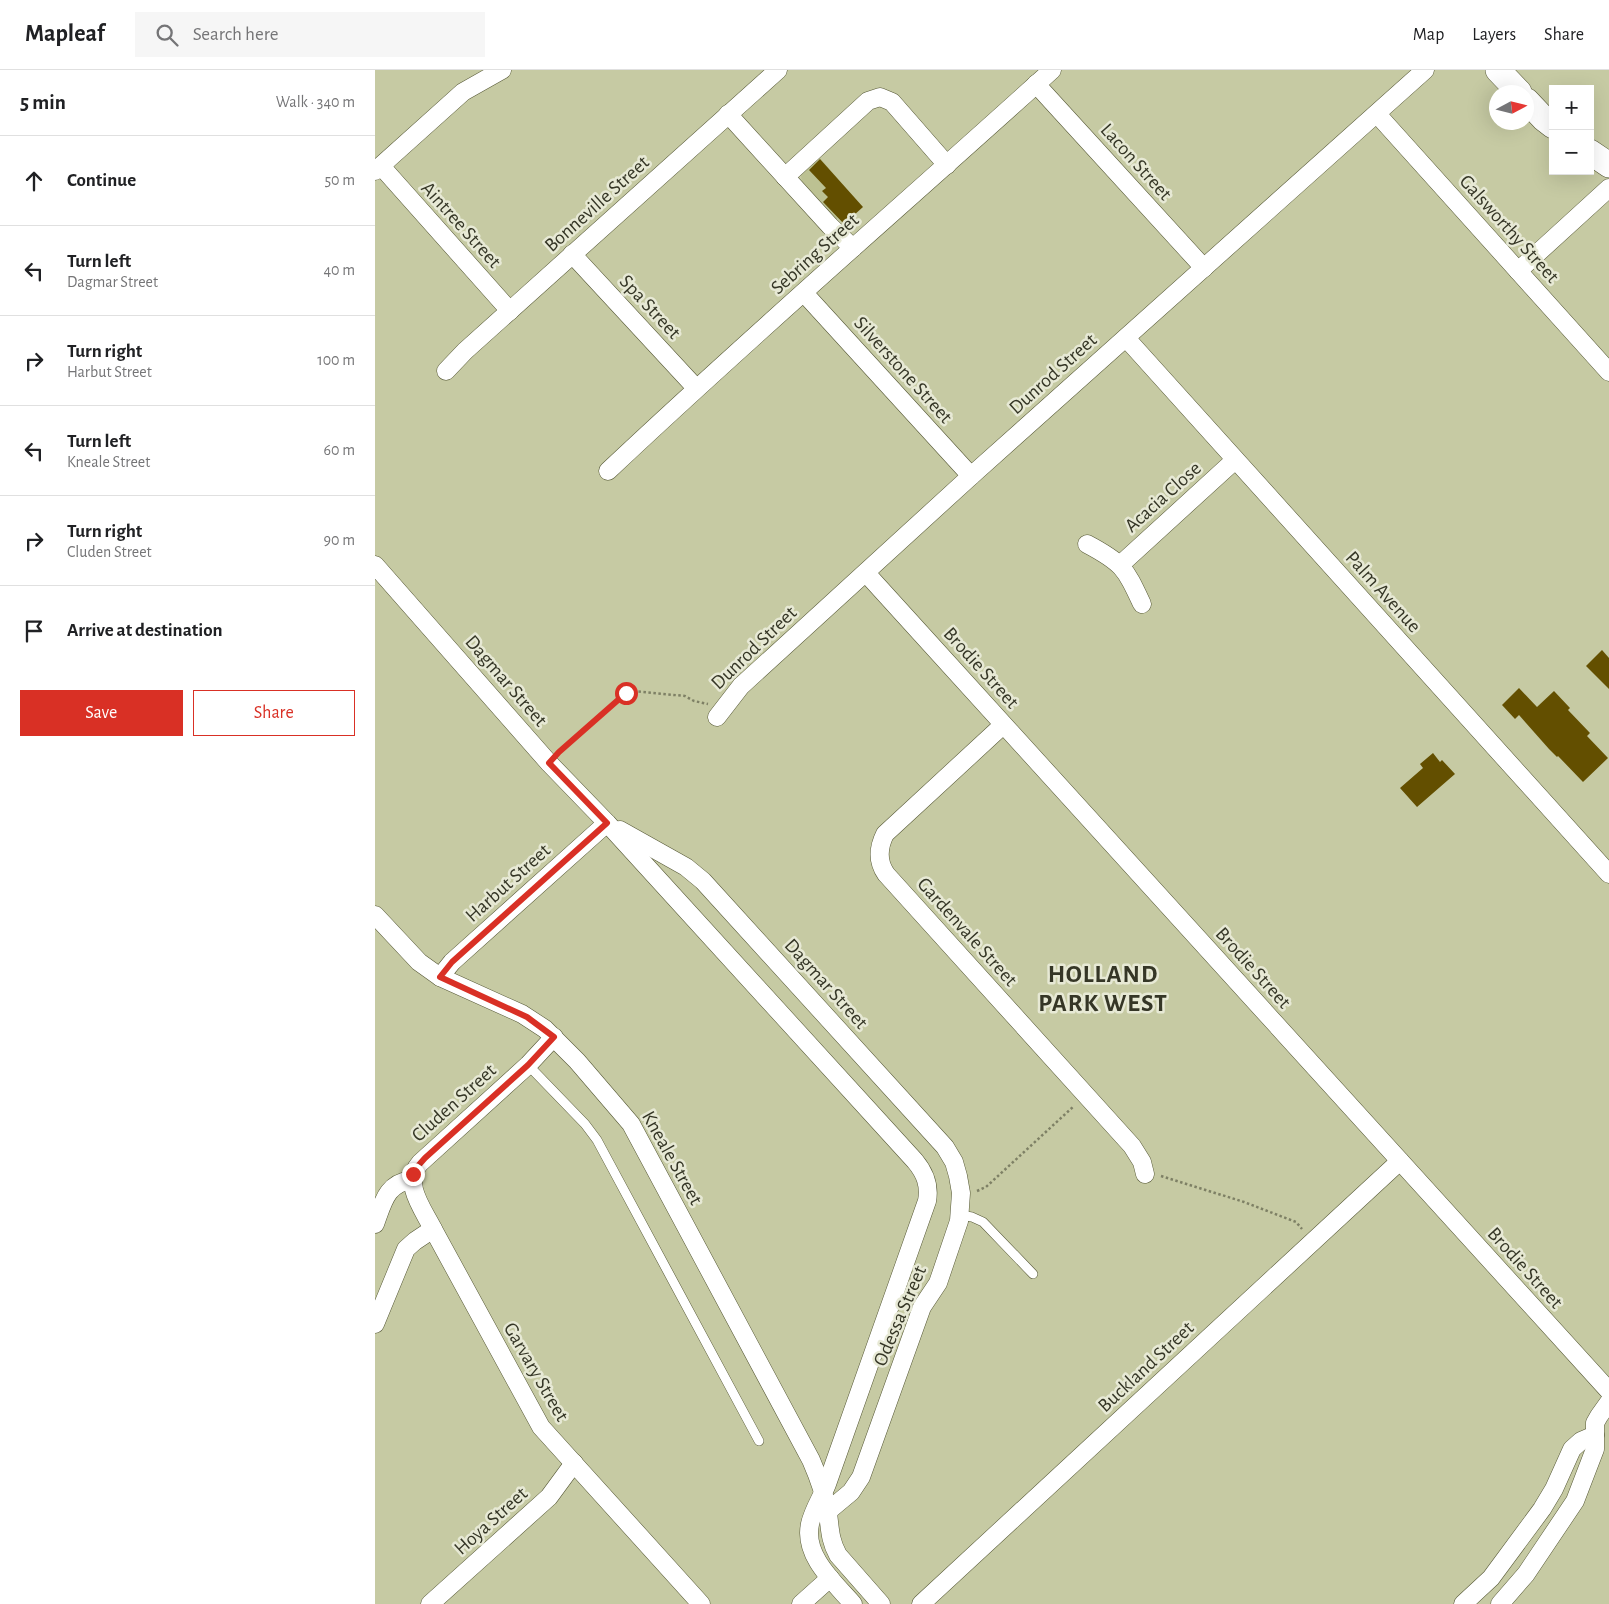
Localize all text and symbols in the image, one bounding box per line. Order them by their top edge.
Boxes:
search box [135,12,485,57]
icon: search [153,21,181,49]
text: Mapleaf [25,22,105,46]
text: Search here [193,25,279,44]
text: Map [1413,26,1444,44]
text: Layers [1472,26,1516,44]
text: Share [1544,26,1584,44]
north arrow [1489,85,1534,130]
map controls [1549,85,1594,175]
button: + [1549,85,1594,130]
text: 5 min [20,92,66,113]
text: Walk · 340 m [276,94,355,110]
street label: Lacon Street [1097,120,1176,205]
button: − [1549,130,1594,175]
street label: Bonneville Street [541,152,653,256]
icon: ahead [20,167,48,195]
text: Continue [67,171,136,190]
street label: Galsworthy Street [1455,171,1563,287]
text: 50 m [324,172,355,188]
street label: Aintree Street [417,178,505,272]
street label: Sebring Street [767,209,863,298]
text: Turn left [67,252,131,271]
icon: left [20,257,48,285]
text: 40 m [323,262,355,278]
street label: Spa Street [616,271,685,343]
text: Dagmar Street [67,274,158,290]
street label: Silverstone Street [850,313,956,428]
street label: Dunrod Street [1005,329,1101,418]
text: Turn right [67,342,142,361]
icon: right [20,347,48,375]
text: 100 m [317,352,355,368]
text: Harbut Street [67,364,152,380]
text: Turn left [67,432,131,451]
icon: left [20,437,48,465]
text: 60 m [324,442,355,458]
text: Kneale Street [67,454,150,470]
street label: Acacia Close [1121,458,1205,536]
text: Turn right [67,522,142,541]
icon: right [20,527,48,555]
text: 90 m [324,532,355,548]
text: Cluden Street [67,544,152,560]
street label: Palm Avenue [1342,548,1424,636]
street label: Dunrod Street [707,602,801,693]
icon: arrive [20,617,48,645]
text: Arrive at destination [67,621,223,640]
street label: Brodie Street [940,624,1023,713]
street label: Dagmar Street [461,632,551,731]
route start [615,682,638,705]
button: Save [20,690,183,736]
button: Share [193,690,355,736]
street label: Harbut Street [462,840,555,926]
street label: Gardenvale Street [913,874,1021,991]
street label: Brodie Street [1212,924,1295,1013]
street label: Dagmar Street [781,935,872,1033]
district label: HOLLAND PARK WEST [1038,962,1168,1016]
street label: Cluden Street [408,1060,500,1146]
street label: Kneale Street [638,1108,706,1209]
route end [402,1163,425,1186]
street label: Brodie Street [1484,1224,1567,1313]
street label: Odessa Street [870,1262,930,1369]
street label: Buckland Street [1094,1317,1198,1416]
street label: Garvary Street [500,1319,573,1425]
street label: Hoya Street [451,1483,532,1559]

